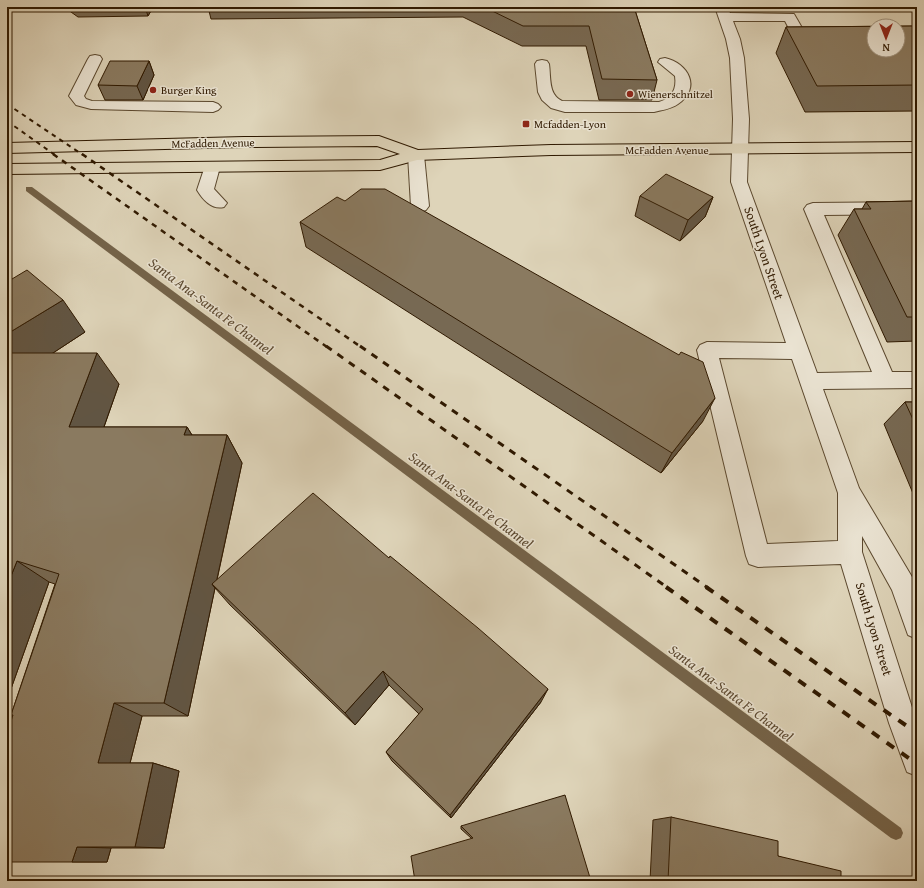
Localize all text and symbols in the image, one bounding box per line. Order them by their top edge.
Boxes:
north arrow [866,18,906,58]
text: N [882,40,890,56]
place label: Burger King [161,82,217,98]
marker: Burger King [148,85,158,95]
place label: Wienerschnitzel [638,86,713,102]
marker: Wienerschnitzel [625,89,635,99]
place label: Mcfadden-Lyon [534,116,607,132]
marker: Mcfadden-Lyon [521,119,531,129]
street label: McFadden Avenue [171,134,255,152]
street label: McFadden Avenue [625,142,709,158]
street label: South Lyon Street [739,204,789,302]
water label: Santa Ana-Santa Fe Channel [145,253,278,360]
water label: Santa Ana-Santa Fe Channel [405,447,538,554]
street label: South Lyon Street [851,580,897,679]
water label: Santa Ana-Santa Fe Channel [665,640,798,747]

